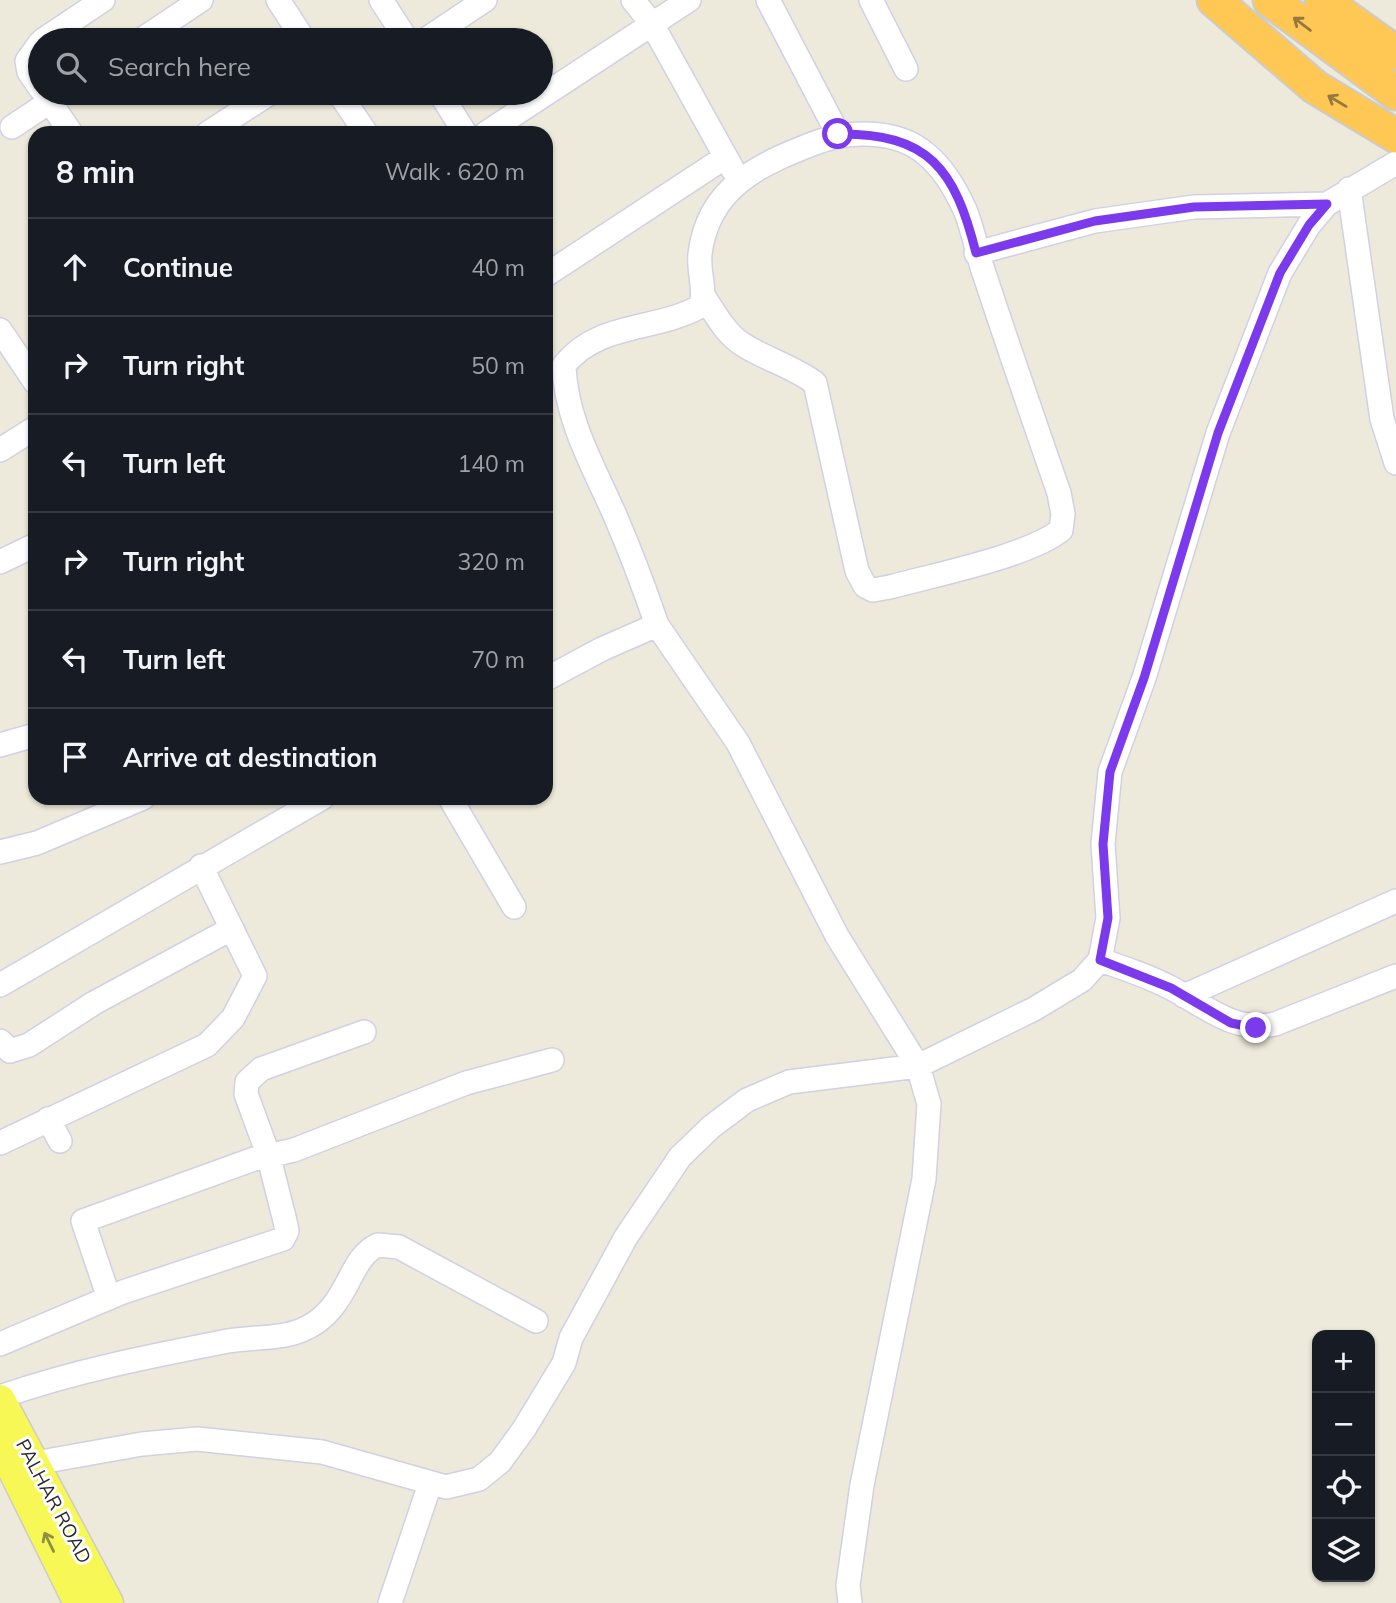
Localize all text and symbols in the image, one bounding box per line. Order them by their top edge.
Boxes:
one-way arrow [1293,16,1311,31]
search box [28,28,553,105]
icon: search [52,48,90,86]
text: Search here [108,50,251,83]
one-way arrow [1328,93,1348,107]
route start [822,118,853,149]
text: 8 min [56,153,135,191]
text: Walk · 620 m [385,157,525,186]
icon: ahead [56,248,94,286]
text: Continue [123,251,233,284]
text: 40 m [471,253,525,282]
icon: right [56,346,94,384]
text: Turn right [123,349,244,382]
text: 50 m [471,351,525,380]
icon: left [56,444,94,482]
text: Turn left [123,447,225,480]
text: 140 m [457,449,525,478]
icon: right [56,542,94,580]
text: Turn right [123,545,244,578]
text: 320 m [457,547,525,576]
icon: left [56,640,94,678]
text: Turn left [123,643,225,676]
text: 70 m [471,645,525,674]
icon: arrive [56,738,94,776]
text: Arrive at destination [123,741,378,774]
route end [1240,1012,1271,1043]
map controls [1312,1330,1375,1582]
button: + [1312,1330,1375,1393]
button: − [1312,1393,1375,1456]
street label: PALHAR ROAD [11,1435,97,1567]
button: locate [1312,1456,1375,1519]
button: layers [1312,1519,1375,1582]
one-way arrow [41,1532,55,1553]

